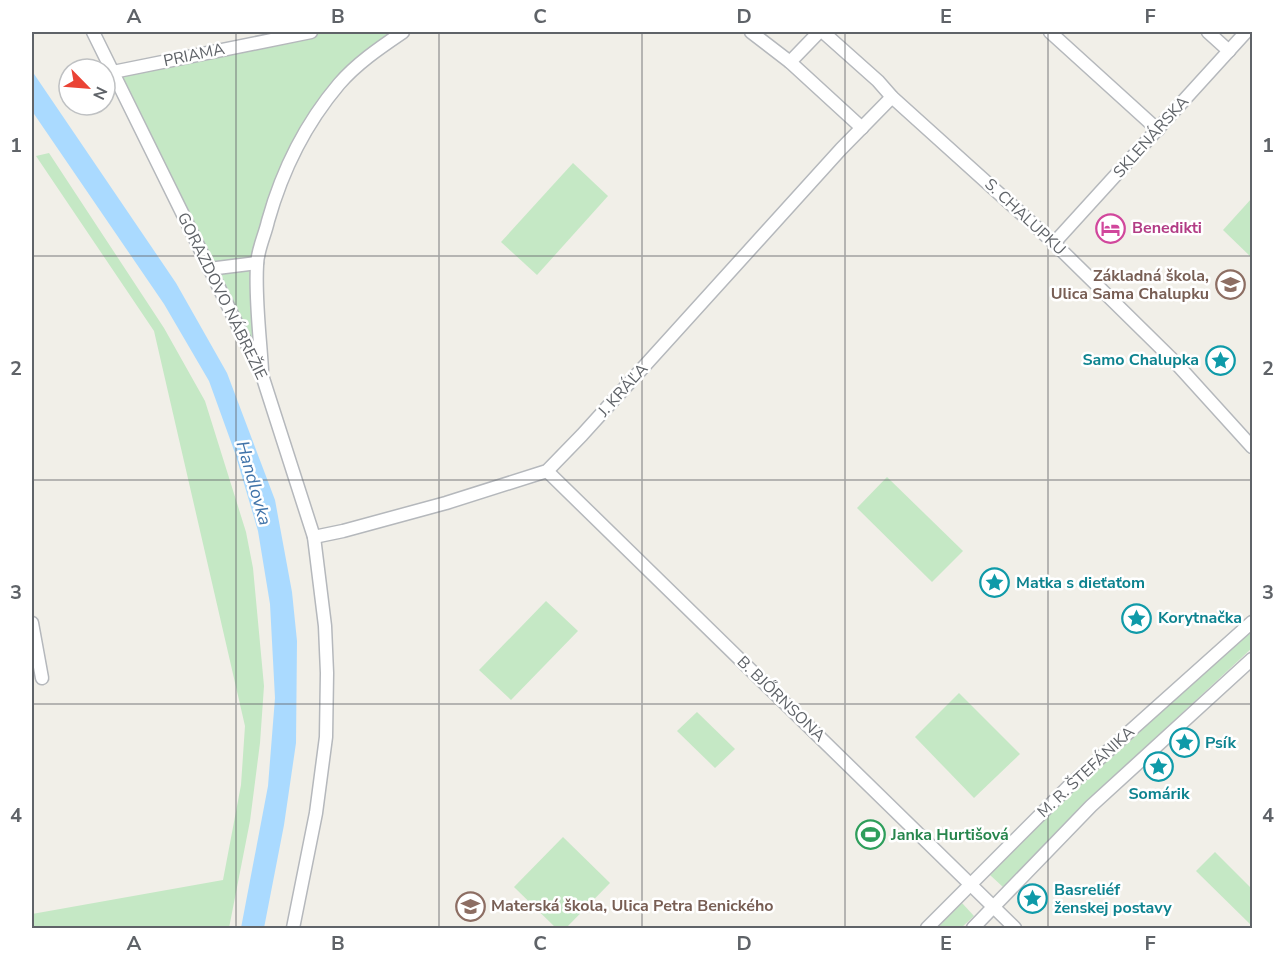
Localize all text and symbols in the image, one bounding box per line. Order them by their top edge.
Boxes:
text: A [127,3,142,30]
text: B [331,3,345,30]
text: C [533,3,547,30]
text: D [736,3,752,30]
text: E [940,3,952,30]
text: F [1144,3,1156,30]
street label: PRIAMA [161,38,227,72]
north arrow [57,57,117,117]
text: N [87,83,112,103]
street label: SKLENÁRSKA [1108,91,1194,183]
text: 1 [10,132,22,159]
text: 1 [1262,132,1274,159]
street label: S. CHALUPKU [980,174,1070,260]
street label: GORAZDOVO NÁBREŽIE [172,209,272,383]
hotel icon: Benedikti [1095,212,1127,244]
place label: Benedikti [1132,217,1202,239]
place label: Základná škola, Ulica Sama Chalupku [1051,265,1209,305]
school or university icon: Základná škola, Ulica Sama Chalupku [1214,269,1246,301]
place icon: Samo Chalupka [1204,344,1236,376]
place label: Samo Chalupka [1082,349,1199,371]
text: 2 [10,355,22,382]
text: 2 [1262,355,1274,382]
street label: J. KRÁĽA [592,358,653,422]
water label: Handlovka [231,438,277,528]
place icon: Matka s dieťaťom [979,567,1011,599]
place label: Matka s dieťaťom [1016,572,1145,594]
text: 3 [10,579,22,606]
text: 3 [1262,579,1274,606]
place icon: Korytnačka [1121,602,1153,634]
place label: Korytnačka [1158,607,1242,629]
street label: B. BJŐRNSONA [732,651,830,747]
street label: M. R. ŠTEFÁNIKA [1033,721,1140,823]
place icon: Psík [1168,727,1200,759]
place label: Psík [1205,732,1236,754]
place icon: Somárik [1143,750,1175,782]
place label: Somárik [1128,783,1190,805]
text: 4 [10,802,22,829]
text: 4 [1262,802,1274,829]
sports icon: Janka Hurtišová [854,819,886,851]
place label: Janka Hurtišová [890,824,1009,846]
place label: Basreliéf ženskej postavy [1054,879,1172,919]
place icon: Basreliéf ženskej postavy [1017,883,1049,915]
school or university icon: Materská škola, Ulica Petra Benického [454,890,486,922]
place label: Materská škola, Ulica Petra Benického [491,895,774,917]
text: A [127,930,142,957]
text: B [331,930,345,957]
text: C [533,930,547,957]
text: D [736,930,752,957]
text: E [940,930,952,957]
text: F [1144,930,1156,957]

